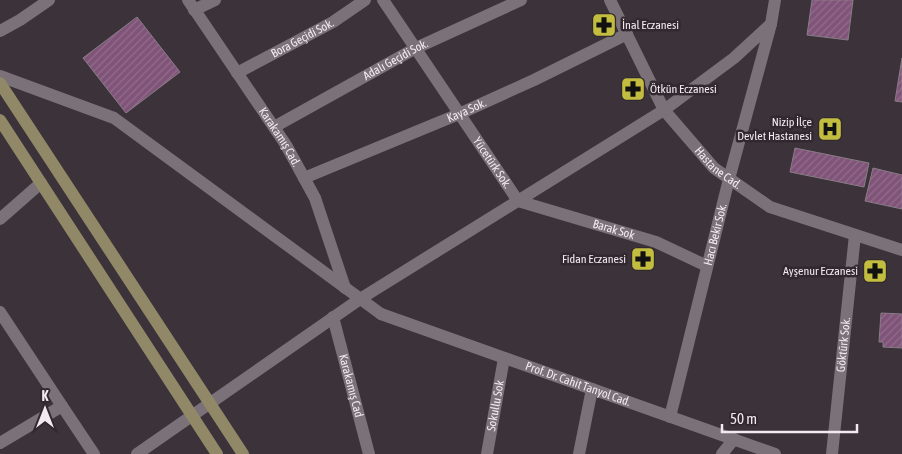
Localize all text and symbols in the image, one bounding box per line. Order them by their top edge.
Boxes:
pharmacy icon: İnal Eczanesi [591,12,617,38]
street label: Bora Geçidi Sok. [269,16,336,61]
place label: İnal Eczanesi [622,18,679,32]
street label: Adalı Geçidi Sok. [361,36,430,83]
pharmacy icon: Ötkün Eczanesi [620,76,646,102]
place label: Ötkün Eczanesi [650,82,717,96]
street label: Kaya Sok. [445,96,488,125]
street label: Karakamış Cad. [256,105,303,169]
place label: Nizip İlçe Devlet Hastanesi [737,115,812,143]
hospital icon: Nizip İlçe Devlet Hastanesi [817,116,843,142]
street label: Yücetürk Sok. [470,134,515,191]
street label: Hastane Cad. [692,144,744,192]
street label: Hacı Bekir Sok. [701,202,730,267]
street label: Barak Sok [591,217,637,242]
pharmacy icon: Fidan Eczanesi [630,246,656,272]
place label: Fidan Eczanesi [562,252,626,266]
pharmacy icon: Ayşenur Eczanesi [862,258,888,284]
place label: Ayşenur Eczanesi [783,264,858,278]
street label: Göktürk Sok. [834,316,853,373]
street label: Karakamış Cad [336,352,366,419]
street label: Prof. Dr. Cahit Tanyol Cad. [524,359,632,409]
street label: Sokullu Sok [484,378,507,432]
north arrow [20,384,70,434]
text: K [42,388,49,404]
scale bar [722,402,857,434]
text: 50 m [730,410,757,427]

